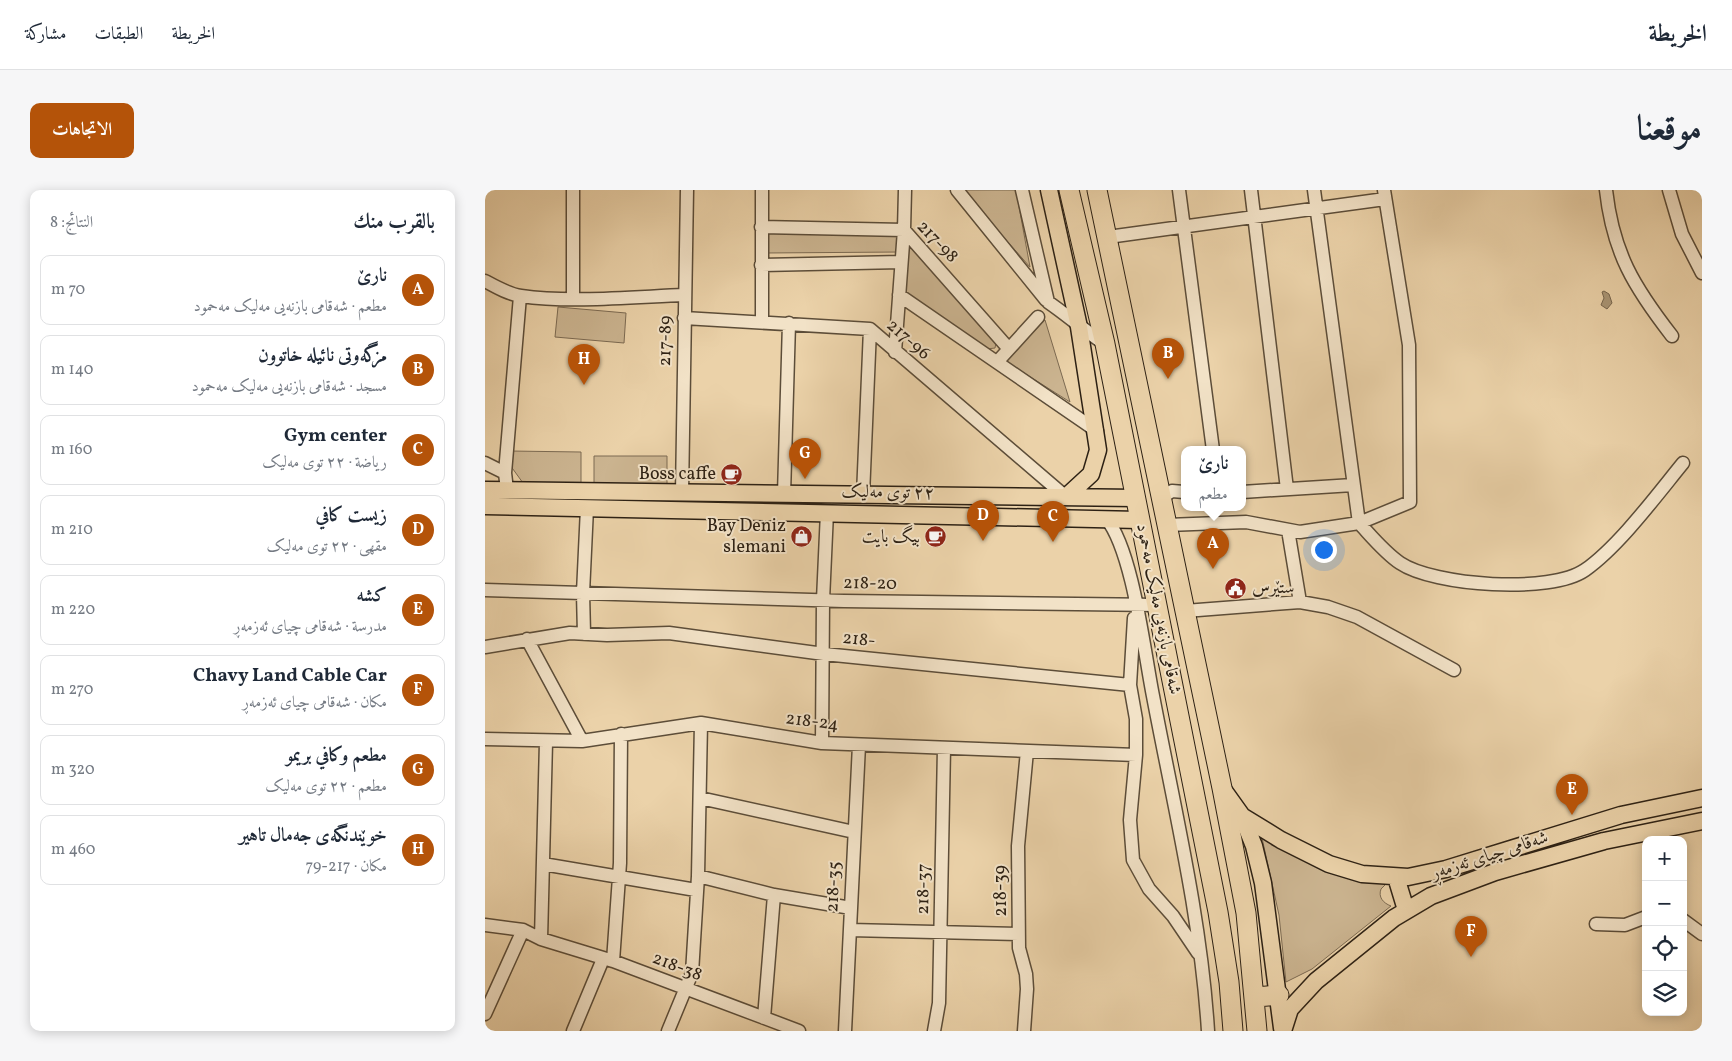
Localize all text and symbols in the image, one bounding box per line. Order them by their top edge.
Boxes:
text: الخريطة [1649,18,1707,52]
text: مشاركة [25,22,66,47]
text: الطبقات [94,22,143,47]
text: الخريطة [171,22,215,47]
button: الاتجاهات [30,103,134,158]
text: موقعنا [1637,106,1702,154]
text: بالقرب منك [353,208,435,237]
text: النتائج: 8 [50,212,93,234]
street label: 217-98 [910,215,964,269]
text: نارێ [357,263,387,289]
text: 70 m [51,279,85,301]
text: A [412,279,424,301]
text: مطعم · شەقامی بازنەیی مەلیک مەحمود [194,296,387,318]
street label: 217-96 [880,314,936,366]
street label: 217-89 [653,315,679,367]
pin: B [1152,338,1184,379]
text: مزگەوتی نائیلە خاتوون [258,343,387,369]
pin: H [568,344,600,385]
text: 140 m [51,359,93,381]
text: B [413,359,423,381]
text: مسجد · شەقامی بازنەیی مەلیک مەحمود [191,376,387,398]
text: Gym center [284,423,387,449]
pin: G [789,438,821,479]
text: 160 m [51,439,92,461]
text: C [413,439,423,461]
popup [1181,446,1246,511]
text: نارێ [1198,451,1229,477]
text: رياضة · ٢٢ توی مەلیک [262,452,387,474]
place label: Boss caffe [639,462,716,487]
cafe icon: Boss caffe [720,462,744,486]
street label: ٢٢ توی مەلیک [841,480,935,506]
text: مطعم [1198,484,1228,506]
pin: D [967,500,999,541]
pin: C [1037,501,1069,542]
text: زيست كافي [316,503,387,529]
place label: Bay Deniz slemani [707,514,786,560]
text: 210 m [51,519,93,541]
text: D [412,519,424,541]
street label: شەقامی بازنەیی مەلیک مەحمود [1129,521,1187,697]
shop icon: Bay Deniz slemani [790,524,814,548]
place label: بیگ بایت [862,524,920,550]
cafe icon: بیگ بایت [924,525,948,549]
pin: A [1197,528,1229,569]
text: مقهى · ٢٢ توی مەلیک [267,536,387,558]
your location [1311,537,1337,563]
street label: 218-20 [843,571,897,597]
public building icon: ستێرس [1224,576,1248,600]
place label: ستێرس [1252,576,1294,601]
text: كشه [356,583,387,609]
text: 220 m [51,599,95,621]
text: E [413,599,423,621]
text: مدرسة · شەقامی چیای ئەزمەڕ [234,616,387,638]
street label: 218- [841,626,877,654]
text: Chavy Land Cable Car [193,663,387,689]
text: 270 m [51,679,93,701]
text: F [413,679,423,701]
text: مكان · شەقامی چیای ئەزمەڕ [242,692,387,714]
street label: 218-24 [784,706,840,738]
text: مطعم وكافي بريمو [286,743,387,769]
text: 320 m [51,759,95,781]
text: G [412,759,424,781]
pin: E [1556,774,1588,815]
text: مطعم · ٢٢ توی مەلیک [265,776,387,798]
text: خوێندنگەی جەمال تاهیر [239,823,387,849]
street label: شەقامی چیای ئەزمەڕ [1426,825,1552,888]
map controls [1642,836,1687,1016]
button: + [1642,836,1687,881]
text: 460 m [51,839,95,861]
text: H [412,839,424,861]
text: مكان · 217-79 [305,856,387,878]
street label: 218-35 [820,861,848,913]
street label: 218-37 [911,863,937,915]
street label: 218-39 [989,865,1014,917]
button: − [1642,881,1687,926]
pin: F [1455,916,1487,957]
button: locate [1642,926,1687,971]
street label: 218-38 [648,946,706,988]
button: layers [1642,971,1687,1016]

